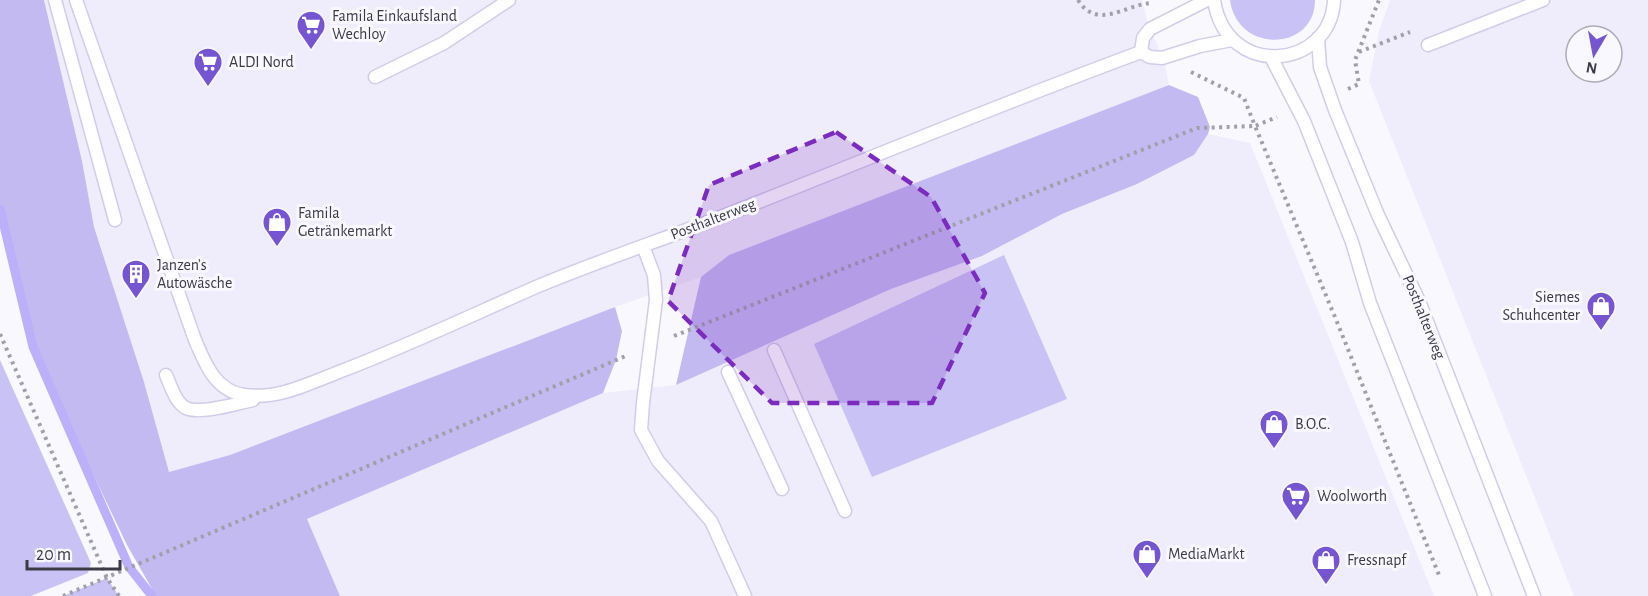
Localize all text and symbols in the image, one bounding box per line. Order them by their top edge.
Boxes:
place label: Famila Einkaufsland Wechloy [332,8,457,43]
supermarket icon: Famila Einkaufsland Wechloy [295,9,327,51]
north arrow [1564,24,1624,84]
supermarket icon: ALDI Nord [192,46,224,88]
place label: ALDI Nord [229,54,294,70]
text: N [1585,59,1598,77]
street label: Posthalterweg [668,195,758,242]
place label: Famila Getränkemarkt [298,205,392,239]
shop icon: Famila Getränkemarkt [261,206,293,248]
place label: Janzen’s Autowäsche [157,257,232,291]
building icon: Janzen’s Autowäsche [120,258,152,300]
street label: Posthalterweg [1400,273,1448,362]
place label: Siemes Schuhcenter [1503,289,1581,323]
shop icon: Siemes Schuhcenter [1585,290,1617,332]
shop icon: B.O.C. [1258,408,1290,450]
place label: B.O.C. [1295,416,1330,432]
supermarket icon: Woolworth [1280,480,1312,522]
place label: Woolworth [1317,488,1387,504]
scale bar [27,533,120,571]
shop icon: MediaMarkt [1131,538,1163,580]
shop icon: Fressnapf [1310,544,1342,586]
text: 20 m [36,546,71,564]
place label: MediaMarkt [1168,546,1245,562]
place label: Fressnapf [1347,552,1407,568]

